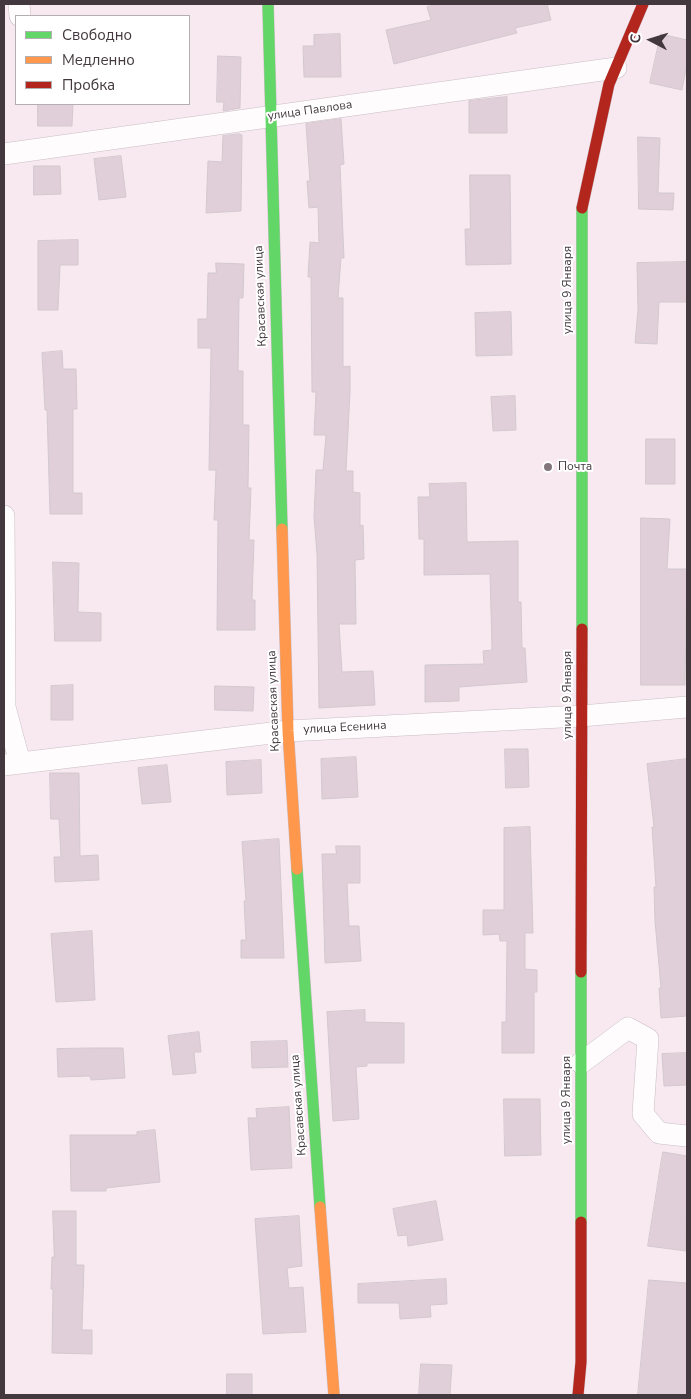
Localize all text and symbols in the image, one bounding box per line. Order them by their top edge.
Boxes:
legend [15,15,190,105]
north arrow [626,15,676,65]
text: Свободно [62,25,132,45]
text: С [626,33,645,44]
text: Медленно [62,50,135,70]
text: Пробка [62,75,115,95]
street label: улица Павлова [267,98,353,124]
street label: Красавская улица [252,245,270,347]
street label: улица 9 Января [561,246,575,334]
place label: Почта [558,460,592,474]
marker: Почта [542,461,554,473]
street label: Красавская улица [265,650,283,752]
street label: улица 9 Января [561,651,575,739]
street label: улица Есенина [303,719,387,737]
street label: Красавская улица [288,1054,310,1156]
street label: улица 9 Января [560,1056,574,1144]

